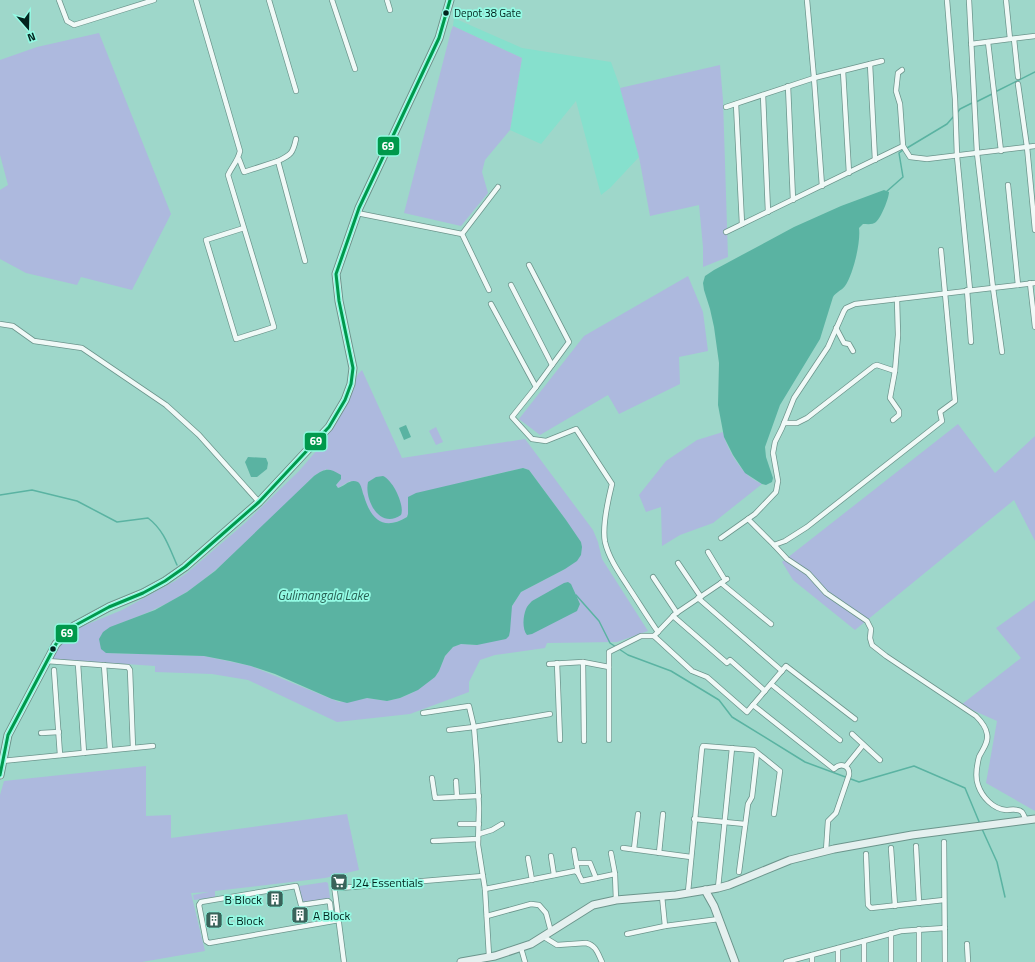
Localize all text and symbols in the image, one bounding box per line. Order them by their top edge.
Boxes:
place label: Depot 38 Gate [454,5,521,21]
north arrow [8,8,48,48]
marker: Depot 38 Gate [441,8,451,18]
text: N [25,29,38,46]
line badge: 69 [377,136,400,156]
text: 69 [382,138,394,154]
line badge: 69 [304,432,327,451]
text: 69 [310,433,322,449]
water label: Gulimangala Lake [278,585,369,605]
line badge: 69 [55,624,78,643]
text: 69 [61,625,73,641]
unlabelled marker [48,644,58,654]
supermarket icon: J24 Essentials [329,872,349,892]
place label: J24 Essentials [352,873,423,892]
building icon: B Block [265,889,285,909]
place label: B Block [224,890,262,909]
building icon: A Block [290,905,310,925]
place label: A Block [313,906,351,925]
building icon: C Block [204,910,224,930]
place label: C Block [227,911,264,930]

